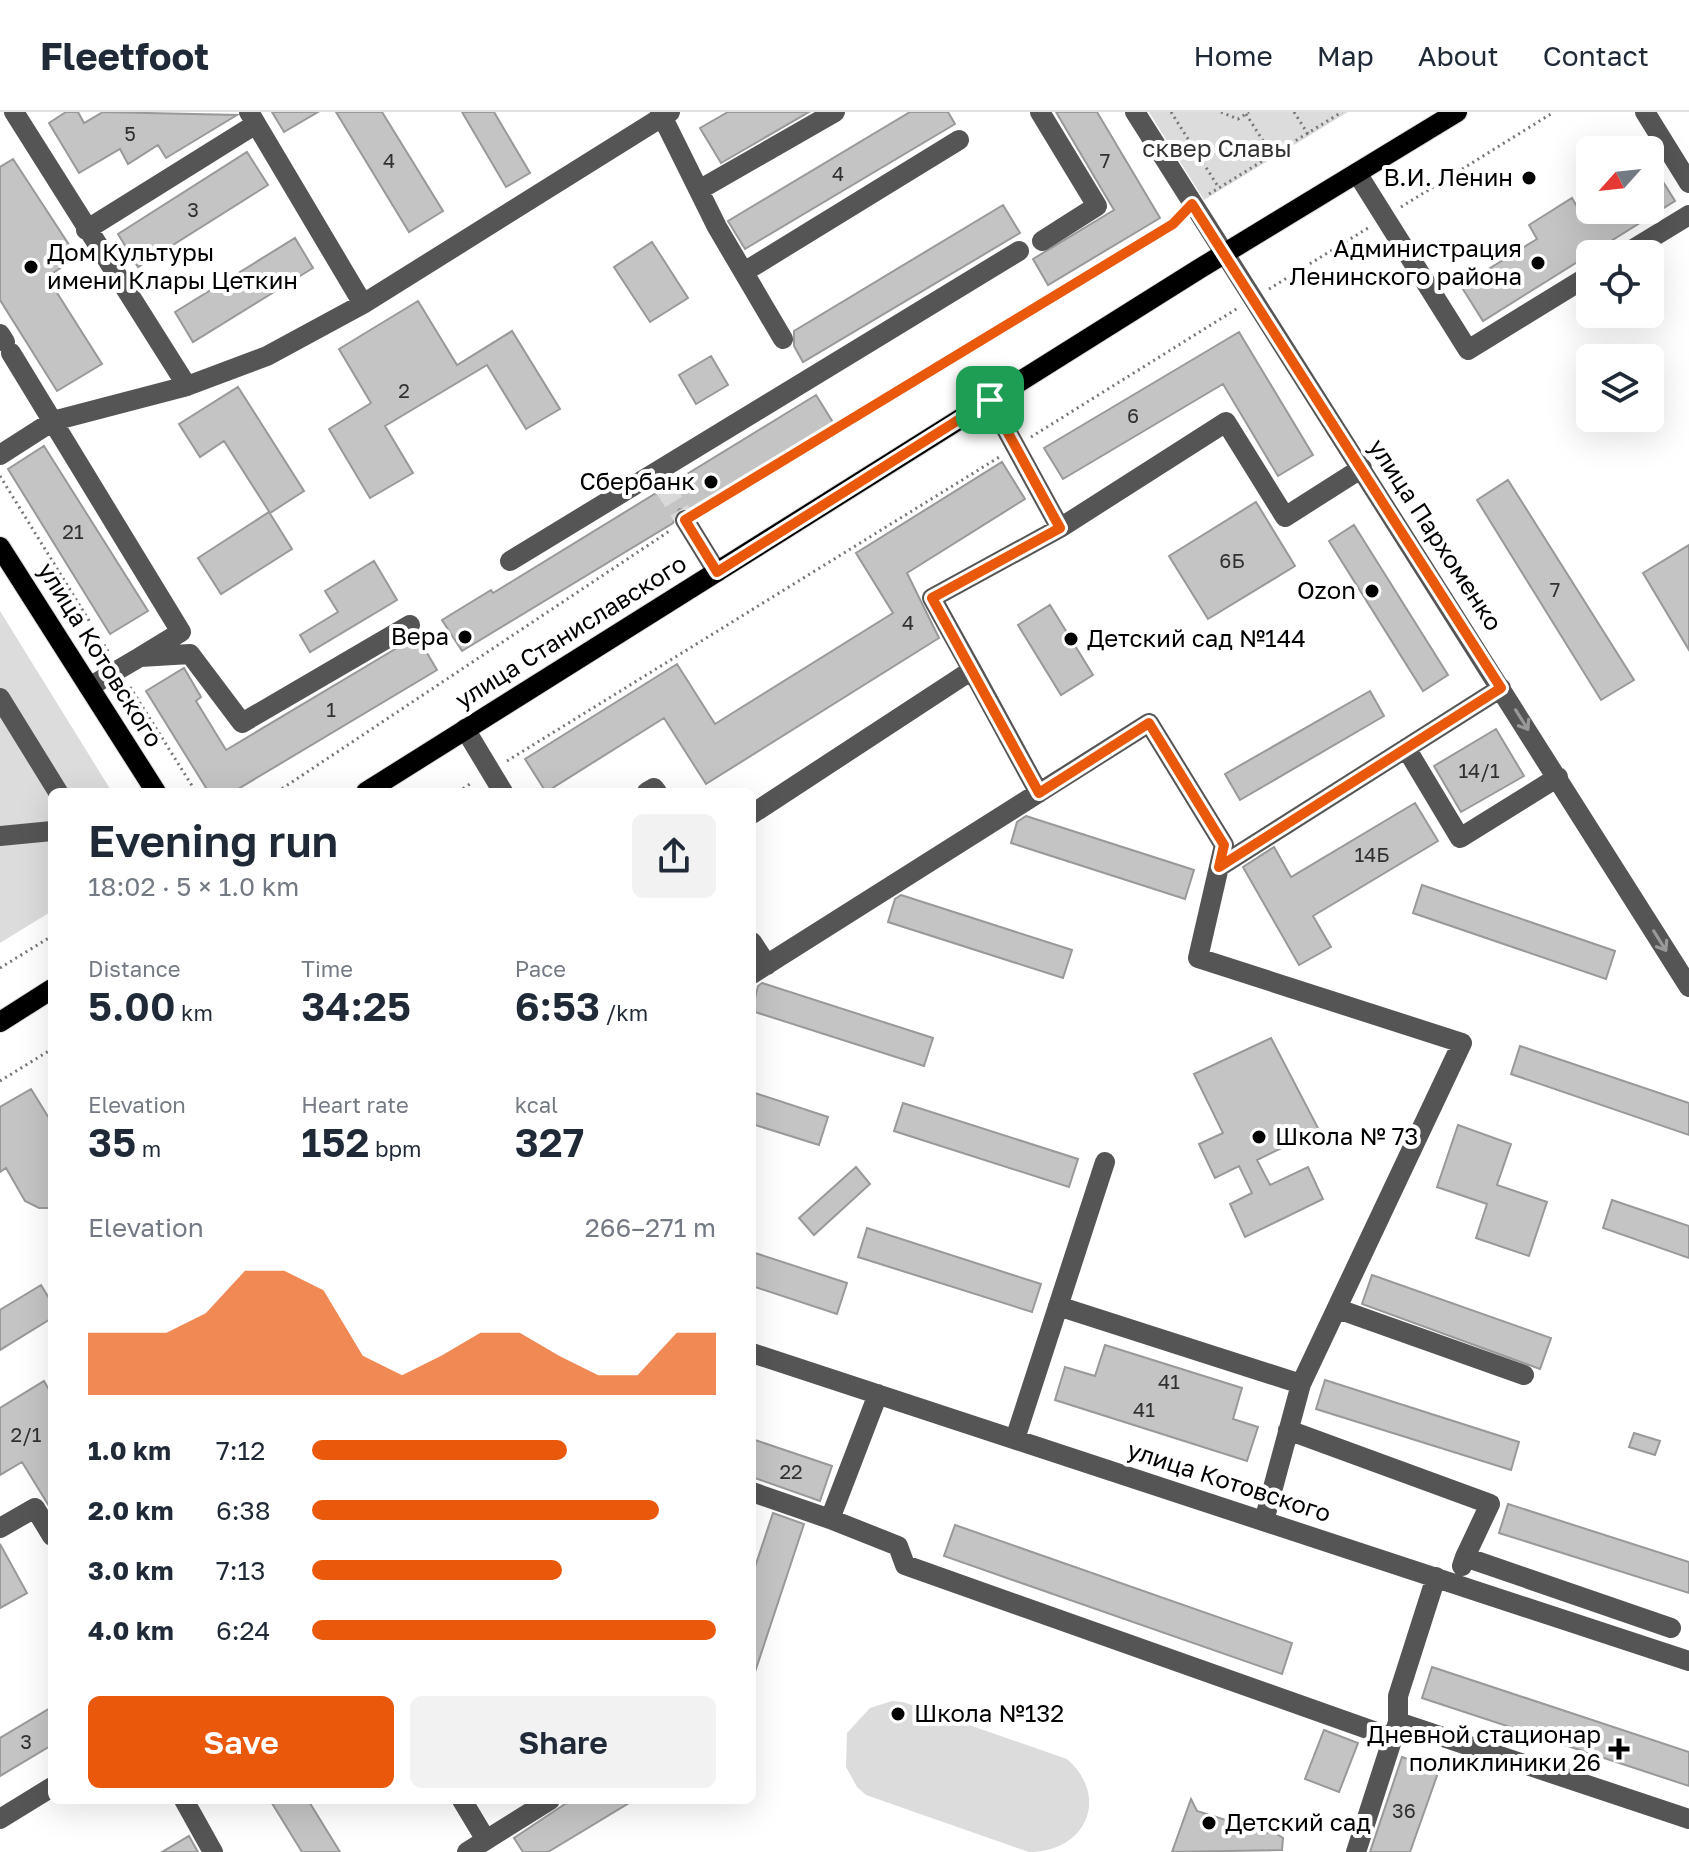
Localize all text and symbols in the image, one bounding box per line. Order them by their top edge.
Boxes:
text: Fleetfoot [40,33,209,78]
text: Home [1194,39,1273,72]
text: Map [1317,39,1374,72]
text: About [1418,39,1499,72]
text: Contact [1543,39,1649,72]
house number: 5 [124,121,136,145]
park label: сквер Славы [1142,133,1292,162]
north arrow [1576,136,1664,224]
map controls [1576,136,1664,432]
house number: 4 [383,148,395,172]
house number: 7 [1100,148,1110,172]
house number: 4 [832,161,844,185]
place label: В.И. Ленин [1384,162,1513,191]
marker: В.И. Ленин [1520,169,1538,187]
house number: 3 [187,197,199,221]
place label: Администрация Ленинского района [1289,233,1522,290]
place label: Дом Культуры имени Клары Цеткин [47,237,298,294]
button: locate [1576,240,1664,328]
marker: Администрация Ленинского района [1529,254,1547,272]
marker: Дом Культуры имени Клары Цеткин [22,258,40,276]
button: layers [1576,344,1664,432]
pin [956,366,1024,434]
house number: 2 [398,378,410,402]
icon: arrive [968,378,1012,422]
house number: 6 [1127,403,1139,427]
street label: улица Пархоменко [1363,433,1509,636]
place label: Сбербанк [579,466,695,495]
marker: Сбербанк [702,473,720,491]
house number: 21 [62,519,84,543]
street label: улица Станиславского [449,548,691,714]
house number: 6Б [1219,548,1245,572]
street label: улица Котовского [33,557,170,752]
place label: Ozon [1297,575,1356,604]
house number: 7 [1550,577,1560,601]
marker: Ozon [1363,582,1381,600]
house number: 4 [902,610,914,634]
place label: Вера [391,621,449,650]
place label: Детский сад №144 [1087,623,1306,652]
marker: Вера [456,628,474,646]
marker: Детский сад №144 [1062,630,1080,648]
house number: 1 [326,697,336,721]
one-way arrow [1514,709,1531,731]
house number: 14/1 [1458,758,1500,782]
text: Evening run [88,814,338,867]
button: share [632,814,716,898]
house number: 14Б [1354,842,1390,866]
text: 18:02 · 5 × 1.0 km [88,871,299,902]
one-way arrow [1653,929,1669,952]
text: Distance [88,955,180,982]
text: Time [301,955,353,982]
text: Pace [515,955,566,982]
text: 5.00 [88,982,175,1030]
text: 34:25 [301,982,411,1030]
text: 6:53 [515,982,600,1030]
text: km [175,999,213,1026]
text: /km [600,999,648,1026]
text: Elevation [88,1091,186,1118]
text: Heart rate [301,1091,409,1118]
text: kcal [515,1091,558,1118]
text: 35 [88,1118,136,1166]
text: 152 [301,1118,369,1166]
text: 327 [515,1118,584,1166]
place label: Школа № 73 [1275,1121,1418,1150]
marker: Школа № 73 [1250,1128,1268,1146]
text: m [136,1135,161,1162]
text: bpm [369,1135,421,1162]
text: Elevation [88,1212,204,1243]
text: 266–271 m [585,1212,716,1243]
house number: 41 [1158,1369,1180,1393]
house number: 41 [1133,1397,1155,1421]
house number: 2/1 [11,1422,42,1446]
street label: улица Котовского [1124,1434,1335,1527]
text: 1.0 km [88,1435,171,1466]
text: 7:12 [216,1435,265,1466]
house number: 22 [779,1459,803,1483]
text: 2.0 km [88,1495,173,1526]
text: 6:38 [216,1495,271,1526]
text: 3.0 km [88,1555,173,1586]
text: 7:13 [216,1555,265,1586]
text: 4.0 km [88,1615,174,1646]
text: 6:24 [216,1615,270,1646]
button: Save [88,1696,394,1788]
button: Share [410,1696,716,1788]
place label: Школа №132 [914,1698,1064,1727]
marker: Школа №132 [889,1705,907,1723]
place label: Дневной стационар поликлиники 26 [1367,1719,1601,1776]
house number: 3 [20,1729,32,1753]
marker: Дневной стационар поликлиники 26 [1608,1738,1630,1760]
house number: 36 [1392,1798,1416,1822]
place label: Детский сад [1225,1807,1371,1836]
marker: Детский сад [1200,1814,1218,1832]

